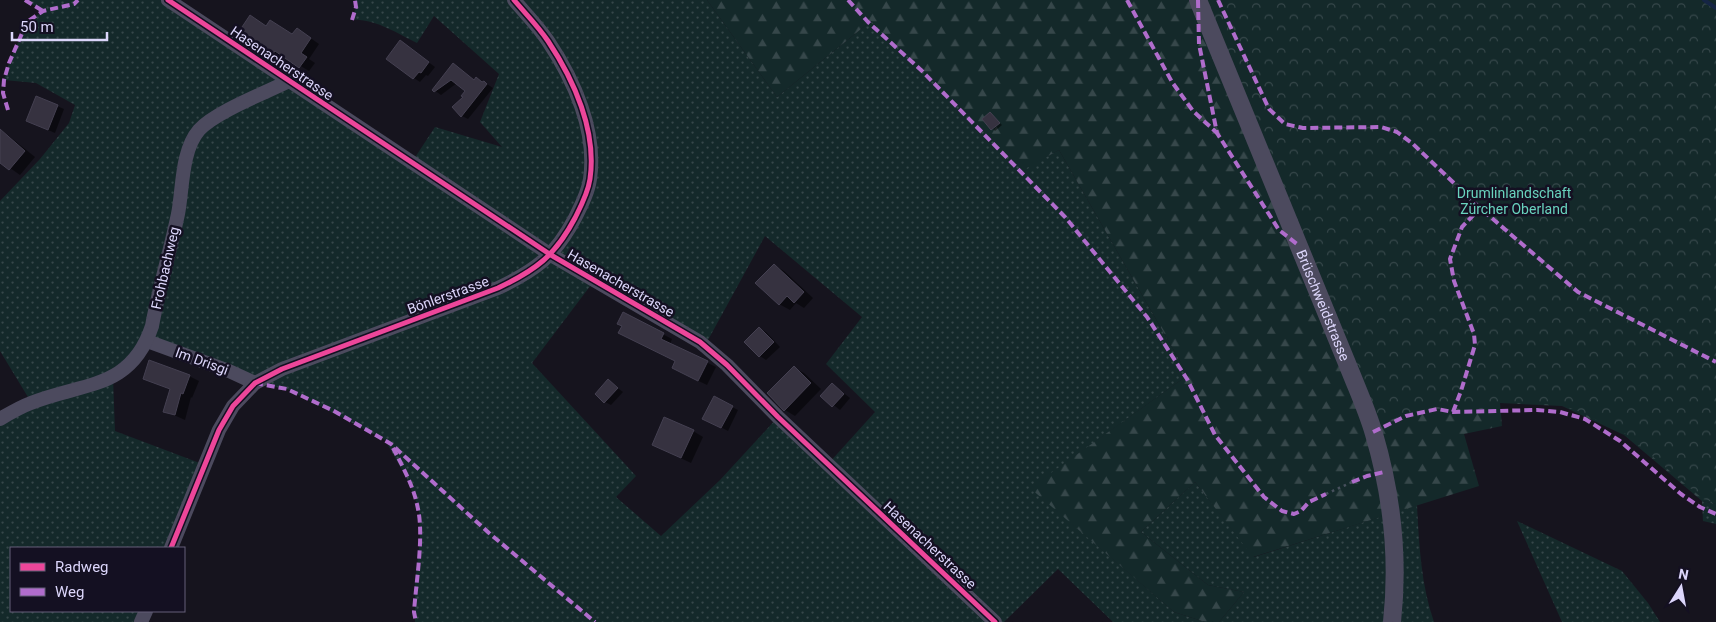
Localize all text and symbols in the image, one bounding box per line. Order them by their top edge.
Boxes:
scale bar [12,10,108,42]
text: 50 m [20,18,54,36]
street label: Hasenacherstrasse [228,23,336,103]
park label: Drumlinlandschaft Zürcher Oberland [1457,185,1572,217]
street label: Frohbachweg [148,225,182,311]
street label: Hasenacherstrasse [565,246,677,320]
street label: Brüschweidstrasse [1293,247,1353,363]
street label: Bönlerstrasse [405,273,491,317]
street label: Im Drisgi [173,344,231,378]
street label: Hasenacherstrasse [880,498,980,592]
legend [10,547,185,612]
text: Radweg [55,558,109,576]
north arrow [1656,562,1706,612]
text: N [1677,565,1690,583]
text: Weg [55,583,84,601]

